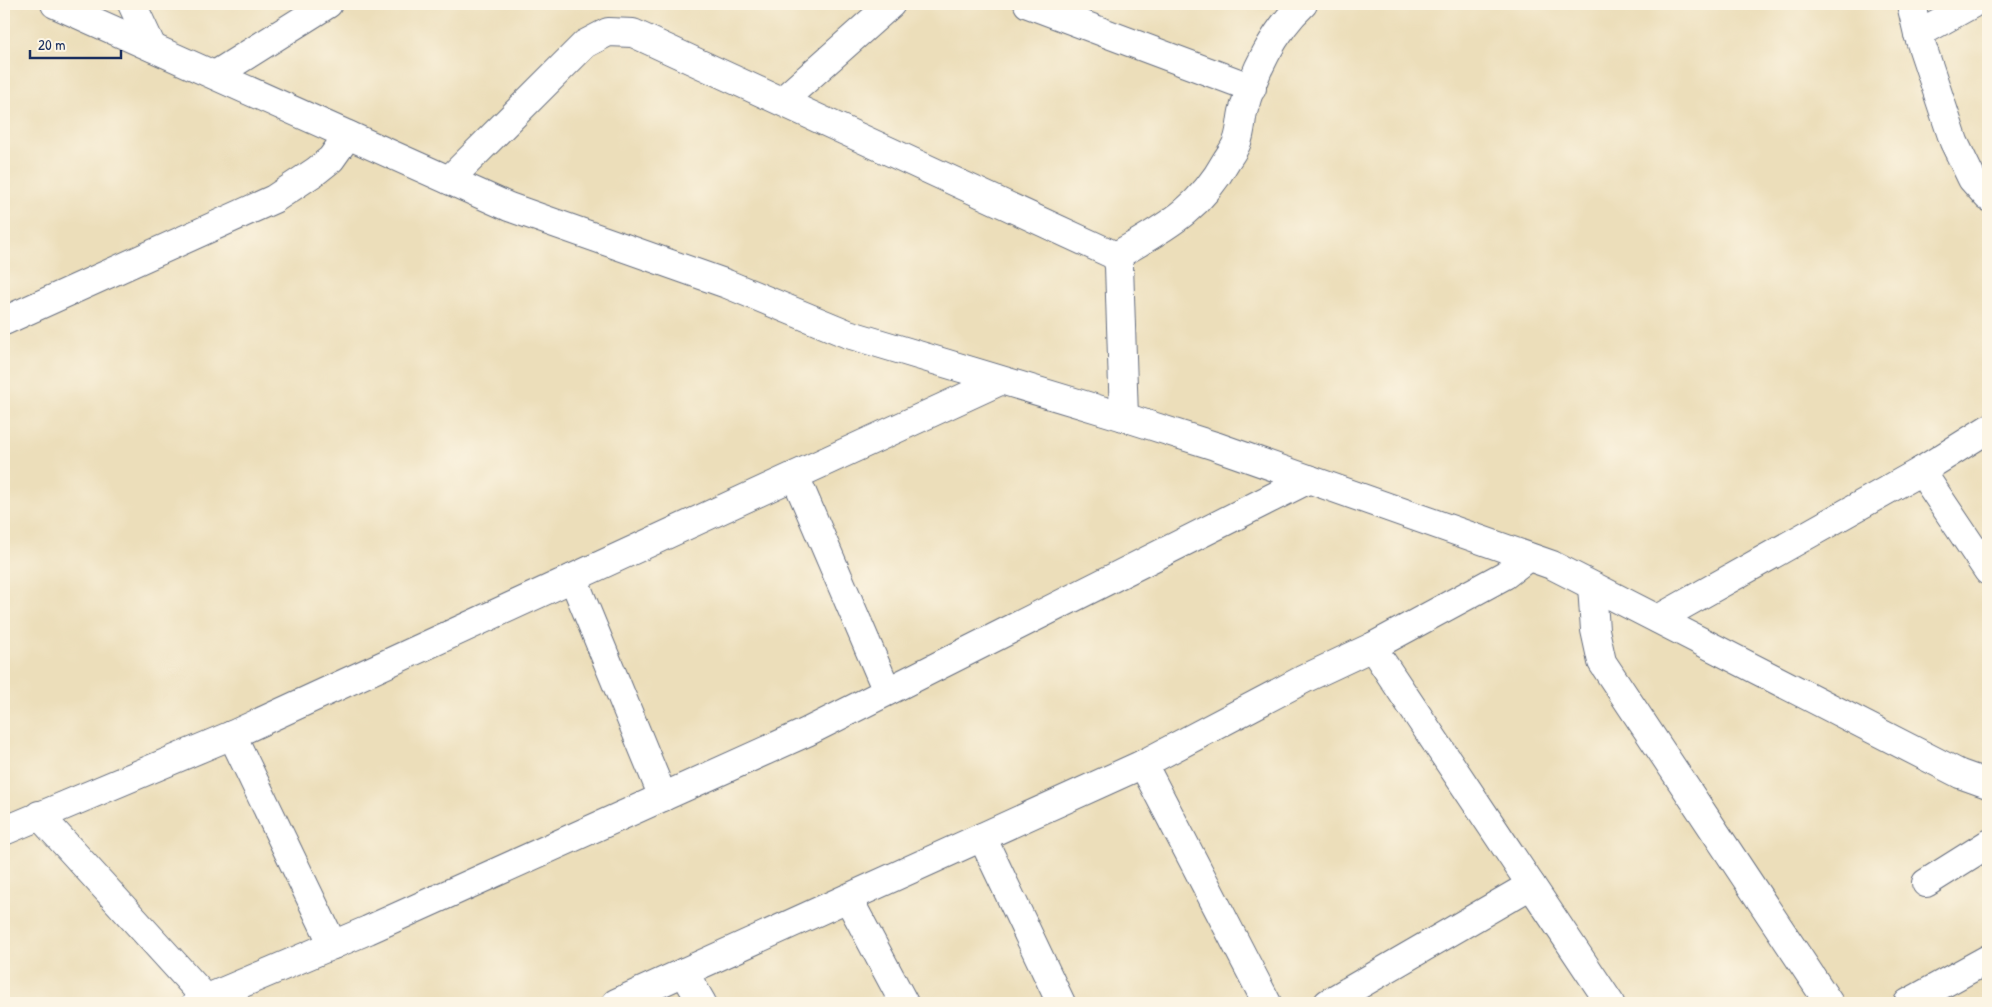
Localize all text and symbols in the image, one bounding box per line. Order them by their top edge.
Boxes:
scale bar [30,28,121,60]
text: 20 m [38,34,65,55]

